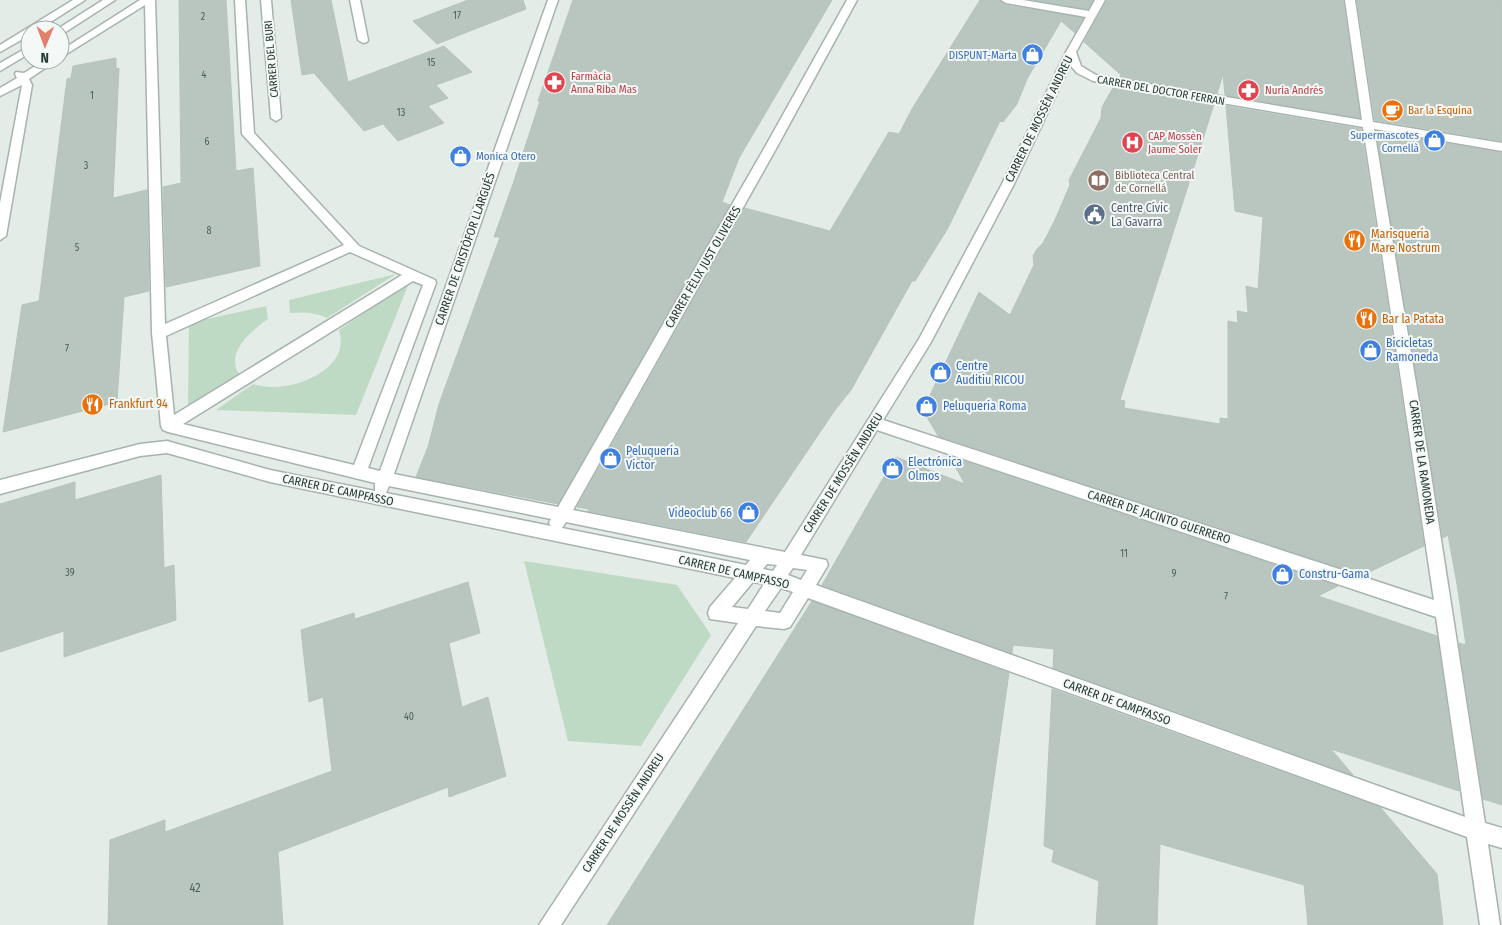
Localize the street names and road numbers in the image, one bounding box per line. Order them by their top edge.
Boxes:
street label: CARRER DEL BURI [262,20,281,98]
street label: CARRER DE MOSSÈN ANDREU [1001,53,1076,185]
street label: CARRER DEL DOCTOR FERRAN [1096,73,1226,108]
street label: CARRER DE CRISTÒFOR LLARGUÉS [431,170,498,327]
street label: CARRER FÈLIX JUST OLIVERES [661,203,744,330]
street label: CARRER DE LA RAMONEDA [1406,399,1438,526]
street label: CARRER DE MOSSÈN ANDREU [799,410,886,536]
street label: CARRER DE CAMPFASSO [281,471,395,509]
street label: CARRER DE JACINTO GUERRERO [1086,487,1232,547]
street label: CARRER DE CAMPFASSO [677,552,791,592]
street label: CARRER DE CAMPFASSO [1061,676,1173,728]
street label: CARRER DE MOSSÈN ANDREU [578,750,667,875]

